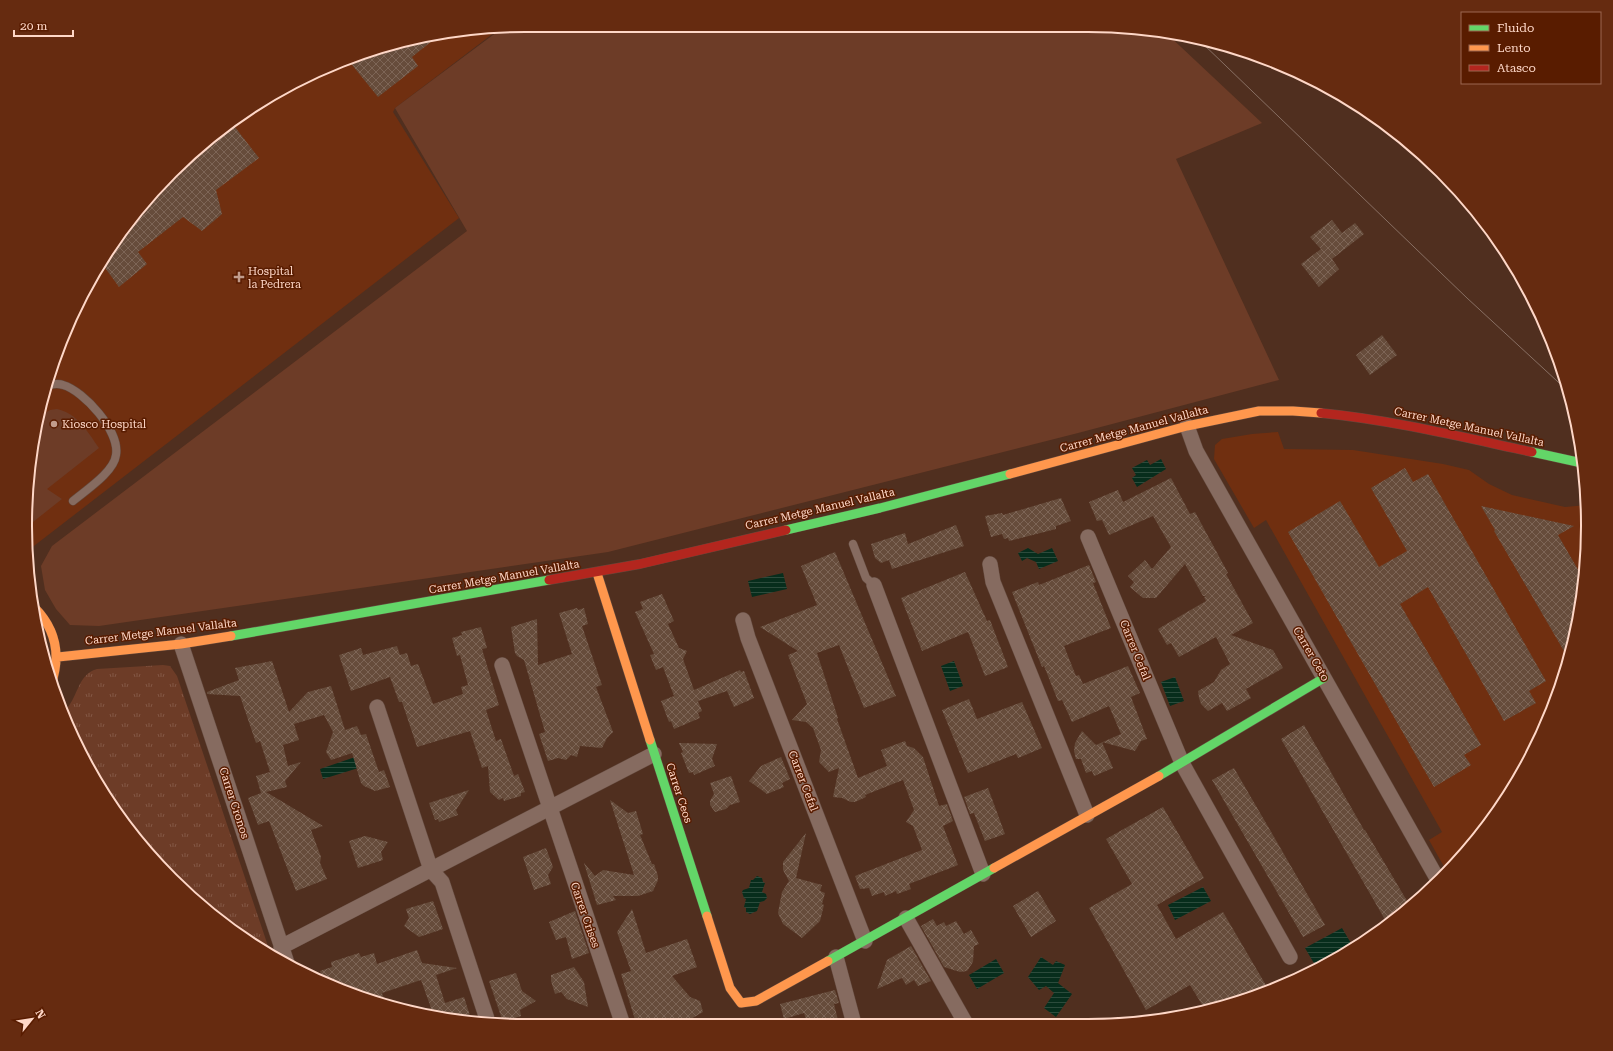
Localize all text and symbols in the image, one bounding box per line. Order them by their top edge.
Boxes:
scale bar [14,12,73,38]
legend [1461,12,1601,84]
text: 20 m [20,19,47,33]
text: Fluido [1497,21,1534,35]
text: Lento [1497,41,1531,55]
text: Atasco [1497,61,1536,75]
place label: Hospital la Pedrera [248,265,301,291]
marker: Hospital la Pedrera [233,271,245,283]
street label: Carrer Metge Manuel Vallalta [1059,403,1210,455]
street label: Carrer Metge Manuel Vallalta [1393,405,1545,449]
place label: Kiosco Hospital [62,418,147,431]
marker: Kiosco Hospital [49,419,59,429]
street label: Carrer Metge Manuel Vallalta [744,485,896,533]
street label: Carrer Metge Manuel Vallalta [428,557,580,597]
street label: Carrer Metge Manuel Vallalta [84,616,238,648]
street label: Carrer Cefal [1117,618,1153,682]
street label: Carrer Ceto [1290,624,1332,684]
street label: Carrer Cefal [786,749,821,814]
street label: Carrer Ceos [663,761,695,825]
street label: Carrer Cronos [216,766,252,840]
street label: Carrer Crises [568,880,602,950]
north arrow [12,999,52,1039]
text: N [32,1007,48,1022]

